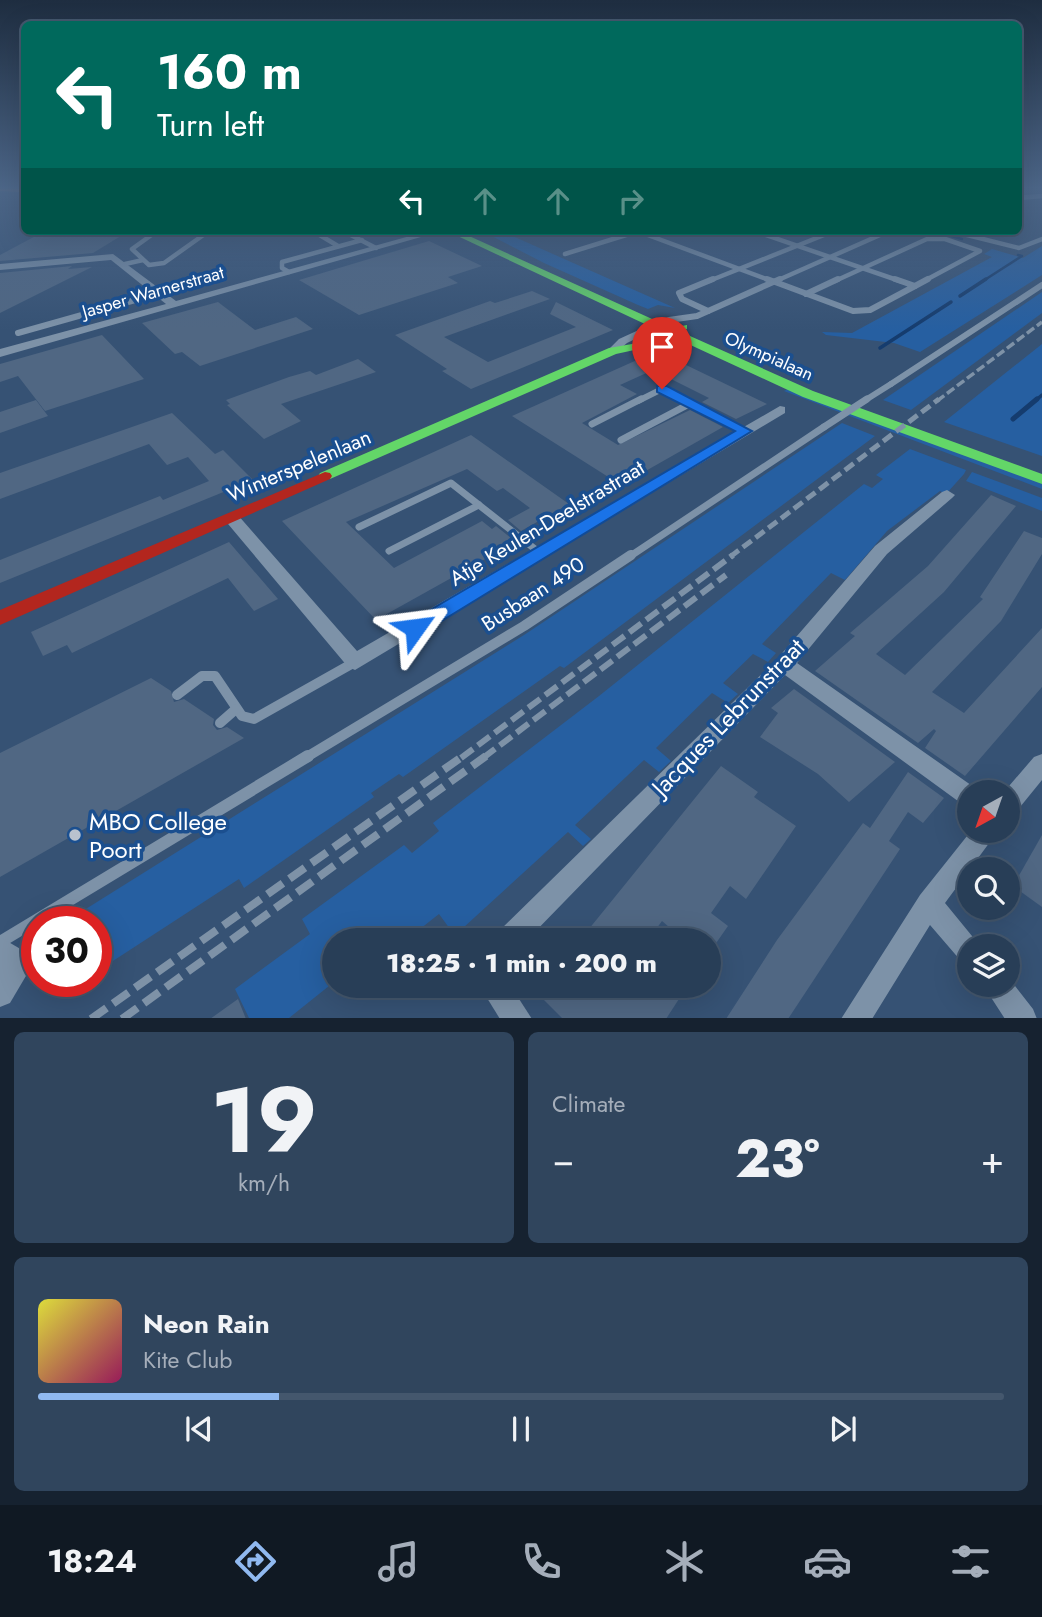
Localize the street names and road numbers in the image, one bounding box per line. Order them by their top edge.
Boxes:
street label: Jasper Warnerstraat [77,259,228,325]
street label: Olympialaan [720,325,818,387]
street label: Winterspelenlaan [222,422,376,510]
street label: Atje Keulen-Deelstrastraat [444,453,650,593]
street label: Busbaan 490 [475,549,591,639]
street label: Jacques Lebrunstraat [641,630,813,806]

